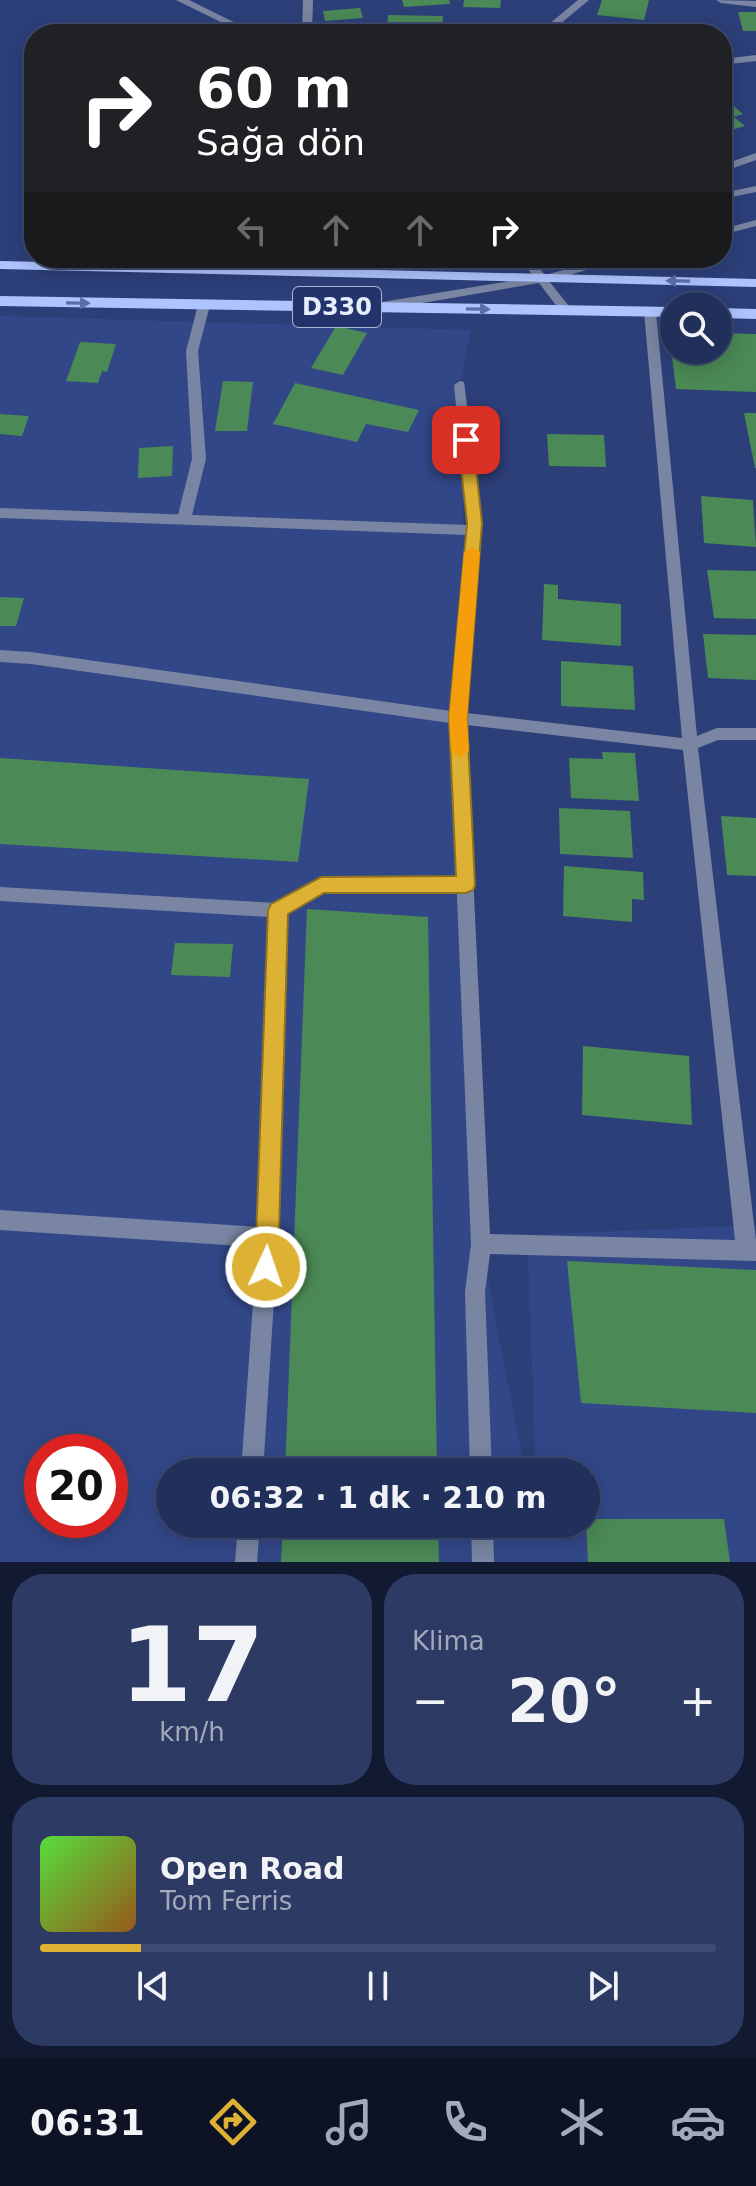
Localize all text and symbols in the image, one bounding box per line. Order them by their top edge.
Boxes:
text: 60 m [196,55,352,120]
icon: right [64,56,168,160]
text: Sağa dön [196,122,365,163]
icon: left [230,208,274,252]
icon: ahead [314,208,358,252]
icon: ahead [398,208,442,252]
icon: right [482,208,526,252]
one-way arrow [665,275,690,288]
road number: D330 [293,287,381,327]
map controls [660,292,732,364]
button: search [660,292,732,364]
one-way arrow [66,296,91,309]
one-way arrow [466,303,491,315]
pin [432,406,500,474]
icon: arrive [444,418,488,462]
position arrow [224,1225,308,1309]
speed limit sign: 20 [24,1434,128,1538]
text: 06:32 · 1 dk · 210 m [209,1480,547,1515]
text: 17 [120,1604,264,1726]
text: Klima [412,1626,485,1656]
text: 20° [507,1666,621,1736]
text: − [412,1675,449,1726]
text: + [679,1675,716,1726]
text: km/h [159,1717,225,1747]
text: Open Road [160,1851,345,1886]
text: Tom Ferris [160,1886,292,1916]
icon: previous [131,1964,175,2008]
icon: pause [356,1964,400,2008]
icon: next [581,1964,625,2008]
icon: directions [205,2094,261,2150]
icon: music [321,2094,377,2150]
icon: phone [437,2094,493,2150]
icon: climate [554,2094,610,2150]
icon: car [670,2094,726,2150]
text: 06:31 [30,2102,145,2143]

